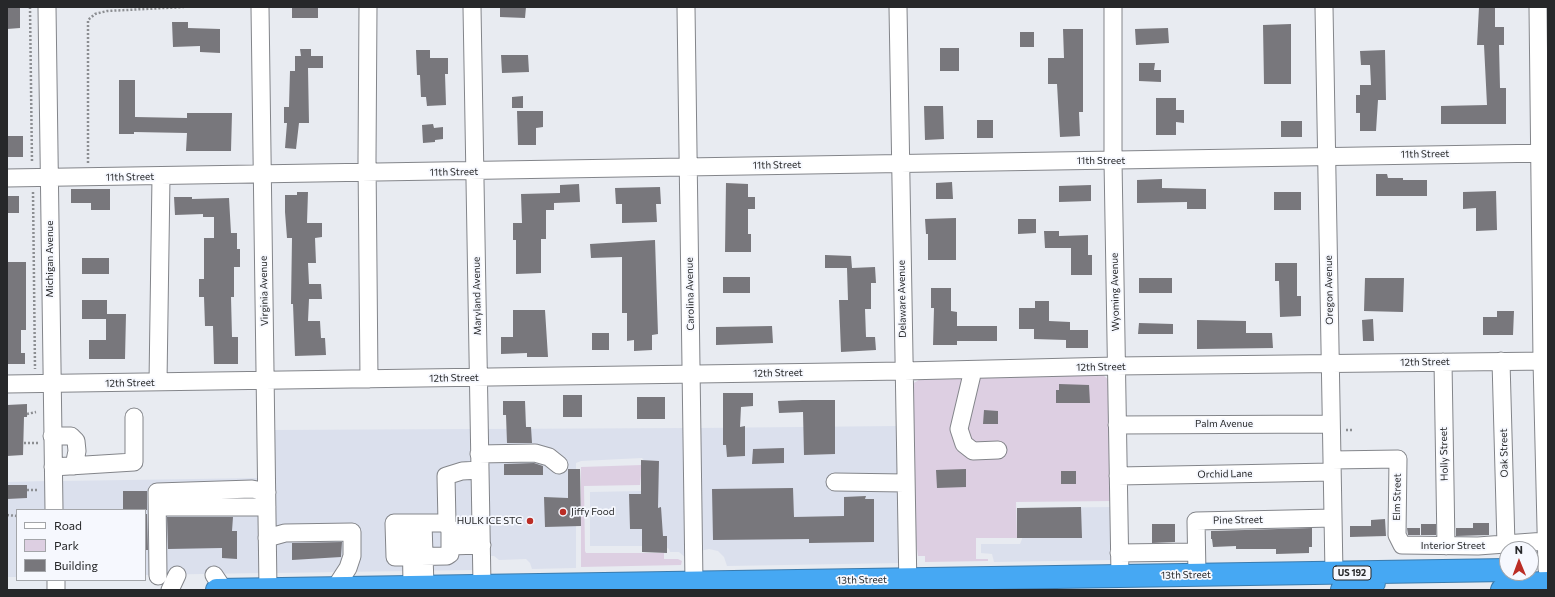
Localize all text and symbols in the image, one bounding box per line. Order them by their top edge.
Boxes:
street label: 11th Street [1401,148,1449,160]
street label: 11th Street [1077,155,1125,167]
street label: 11th Street [753,159,801,171]
street label: 11th Street [430,166,478,178]
street label: 11th Street [106,171,154,183]
street label: Michigan Avenue [44,221,56,297]
street label: Wyoming Avenue [1108,253,1122,331]
street label: Oregon Avenue [1322,255,1336,325]
street label: Virginia Avenue [257,256,271,326]
street label: Maryland Avenue [470,257,484,335]
street label: Carolina Avenue [683,257,697,331]
street label: Delaware Avenue [895,260,909,338]
street label: 12th Street [1400,356,1450,368]
street label: 12th Street [1076,361,1126,373]
street label: 12th Street [753,367,803,379]
street label: 12th Street [429,372,479,384]
street label: 12th Street [105,377,155,389]
street label: Palm Avenue [1195,418,1253,430]
street label: Holly Street [1438,427,1450,481]
street label: Oak Street [1498,428,1510,478]
street label: Orchid Lane [1197,468,1253,480]
street label: Elm Street [1391,473,1403,521]
place label: Jiffy Food [571,506,614,518]
marker: Jiffy Food [558,507,568,517]
legend [16,509,146,581]
street label: Pine Street [1213,514,1263,526]
place label: HULK ICE STC [457,515,522,527]
marker: HULK ICE STC [525,516,535,526]
text: Road [54,518,82,532]
text: Park [54,538,79,552]
street label: Interior Street [1421,540,1485,552]
north arrow [1499,541,1539,581]
text: N [1515,543,1523,556]
text: Building [54,558,98,572]
road number: US 192 [1333,566,1371,580]
street label: 13th Street [1161,569,1211,581]
street label: 13th Street [837,574,887,586]

